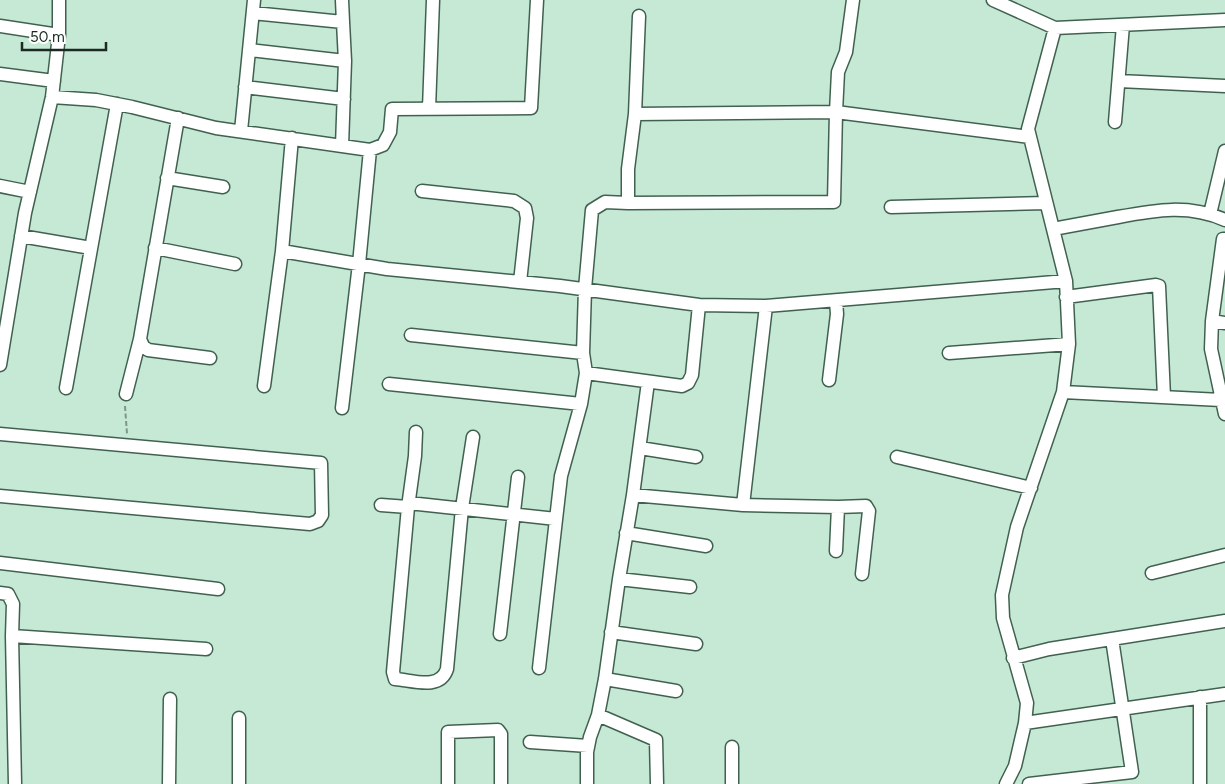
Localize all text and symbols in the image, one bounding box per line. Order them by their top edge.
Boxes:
scale bar [22,20,106,52]
text: 50 m [30,28,65,46]

